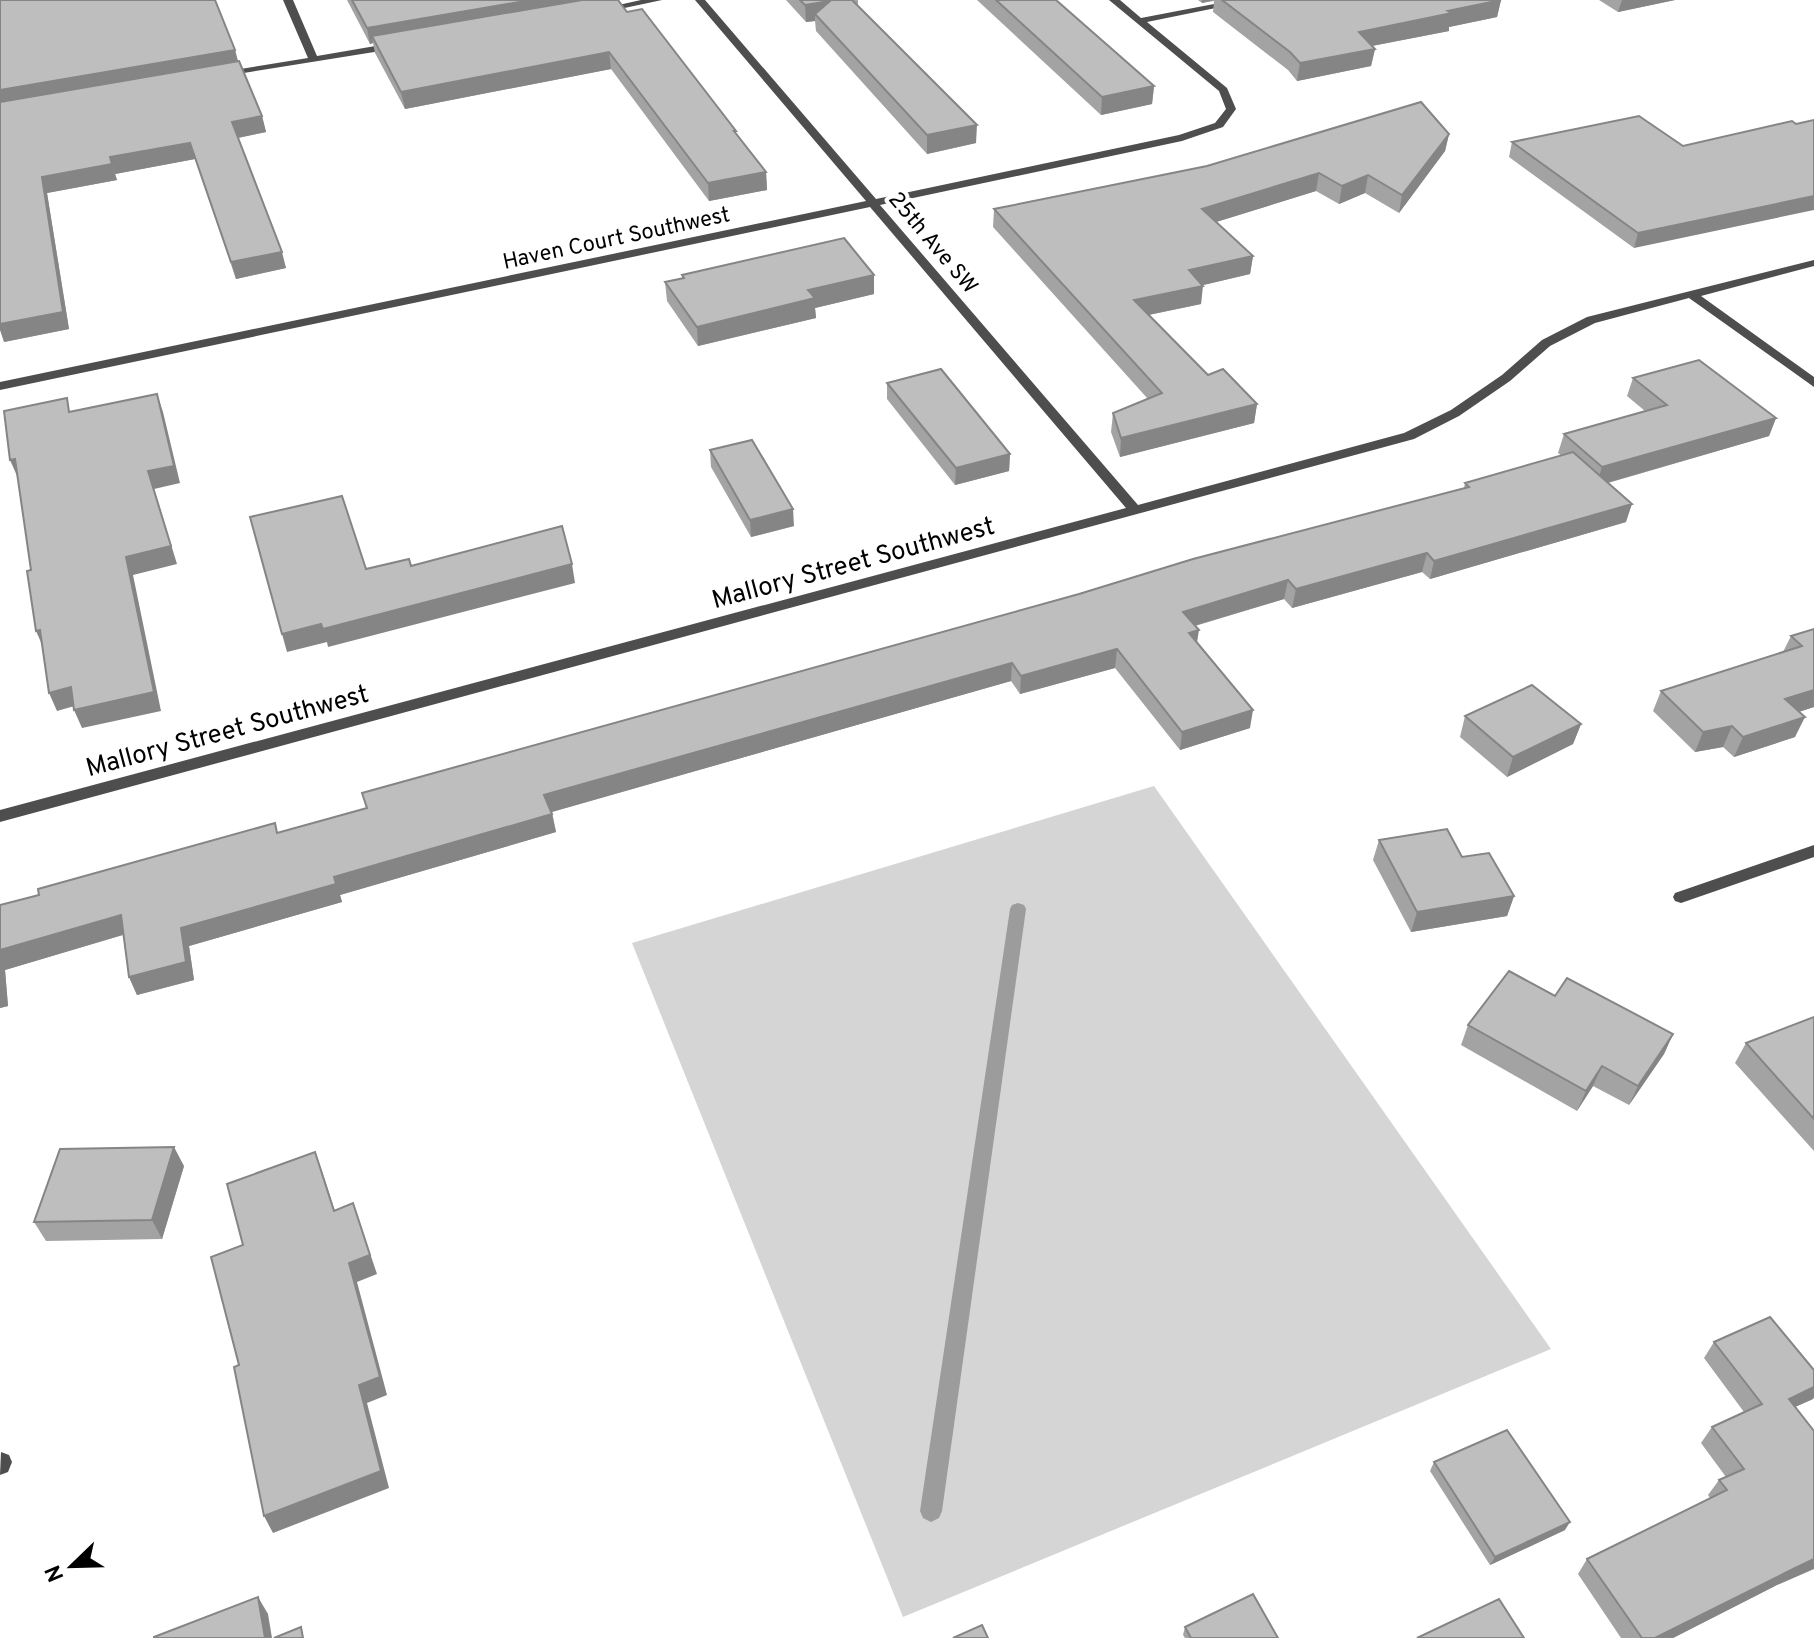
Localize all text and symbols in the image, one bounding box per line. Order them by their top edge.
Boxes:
street label: 25th Ave SW [882,187,983,300]
street label: Haven Court Southwest [500,202,733,277]
street label: Mallory Street Southwest [709,511,999,618]
street label: Mallory Street Southwest [83,679,373,786]
north arrow [32,1526,112,1606]
text: N [40,1560,71,1585]

